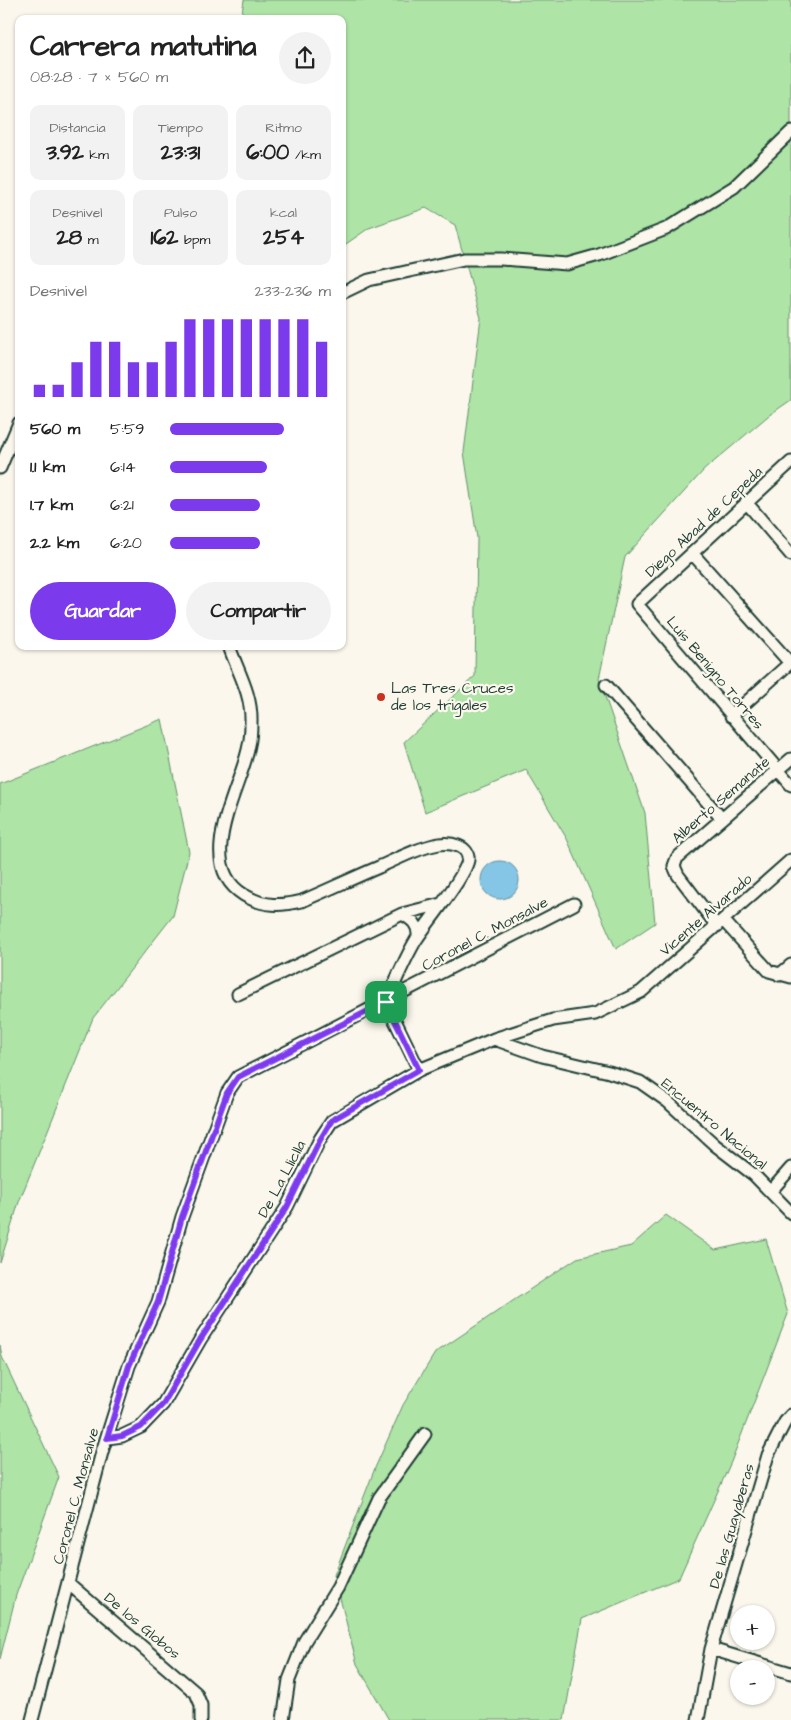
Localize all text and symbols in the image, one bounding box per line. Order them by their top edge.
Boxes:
text: Carrera matutina [30,27,256,66]
button: share [279,32,331,84]
text: 08:28 · 7 × 560 m [30,66,168,88]
text: Distancia [49,118,106,138]
text: Tiempo [158,118,203,138]
text: Ritmo [265,118,302,138]
text: 3.92 [46,138,84,167]
text: 23:31 [161,138,200,167]
text: 6:00 [246,138,289,167]
text: km [84,145,109,165]
text: /km [289,145,321,165]
text: Desnivel [53,203,102,223]
text: Pulso [164,203,197,223]
text: kcal [270,203,297,223]
text: 28 [56,223,82,252]
text: 162 [150,223,178,252]
text: 254 [263,223,304,252]
text: m [82,230,99,250]
text: bpm [178,230,211,250]
text: Desnivel [30,280,87,302]
text: 233–236 m [254,280,331,302]
text: 560 m [30,418,80,440]
text: 5:59 [110,418,144,440]
text: 1.1 km [30,456,65,478]
text: 6:14 [110,456,136,478]
street label: Diego Abad de Cepeda [641,462,768,583]
text: 1.7 km [30,494,73,516]
text: 6:21 [110,494,134,516]
text: 2.2 km [30,532,79,554]
text: 6:20 [110,532,142,554]
button: Guardar [30,582,176,640]
button: Compartir [186,582,331,640]
street label: Luis Benigno Torres [661,612,769,735]
place label: Las Tres Cruces de los trigales [391,678,514,717]
marker: Las Tres Cruces de los trigales [375,691,387,703]
street label: Alberto Semanate [667,752,775,848]
street label: Vicente Alvarado [655,869,757,961]
street label: Coronel C. Monsalve [418,892,552,976]
pin [365,981,407,1023]
icon: arrive [372,988,400,1016]
street label: Encuentro Nacional [656,1073,772,1175]
street label: De La Lliclla [253,1136,311,1221]
street label: Coronel C. Monsalve [48,1426,104,1566]
street label: De las Guayaberas [704,1461,761,1591]
street label: De los Globos [99,1588,185,1664]
map controls [730,1605,775,1705]
button: + [730,1605,775,1650]
button: − [730,1660,775,1705]

